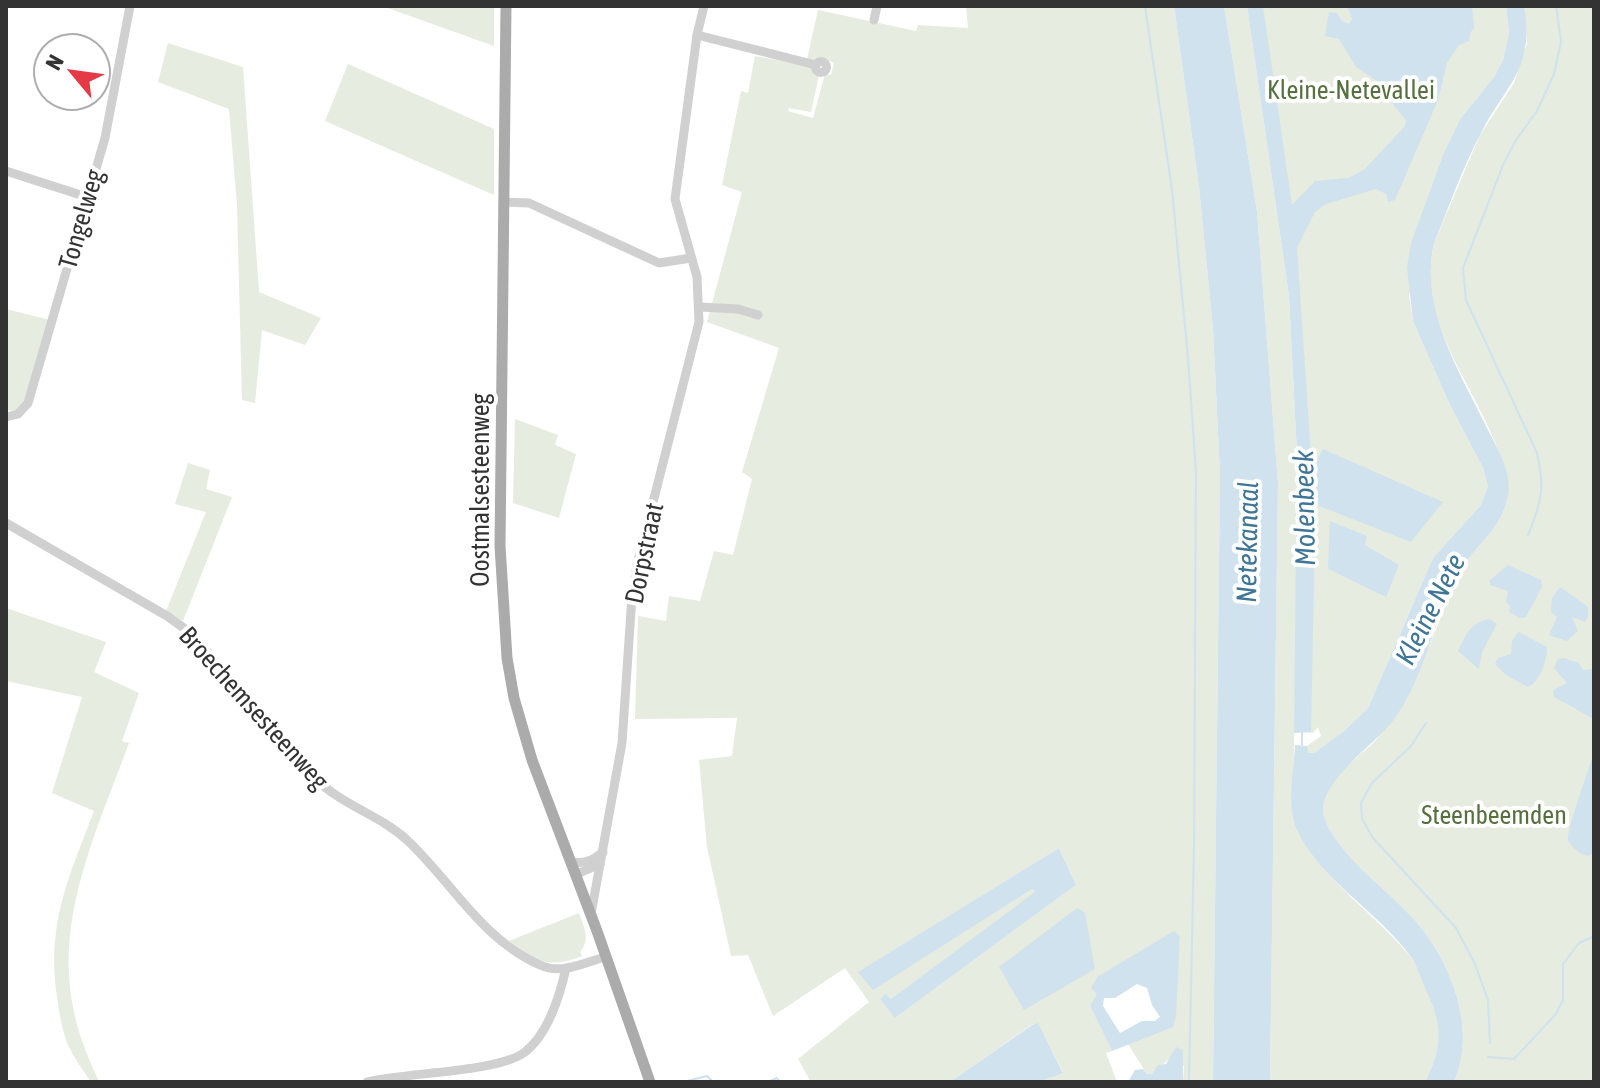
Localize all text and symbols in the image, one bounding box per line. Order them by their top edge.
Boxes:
north arrow [32,32,112,112]
text: N [40,50,69,74]
park label: Kleine-Netevallei [1267,75,1435,105]
street label: Tongelweg [53,165,110,272]
street label: Oostmalsesteenweg [465,392,495,587]
water label: Molenbeek [1287,449,1321,566]
water label: Netekanaal [1230,481,1264,603]
street label: Dorpstraat [619,500,669,606]
water label: Kleine Nete [1389,548,1471,670]
street label: Broechemsesteenweg [173,621,335,796]
park label: Steenbeemden [1421,800,1567,830]

